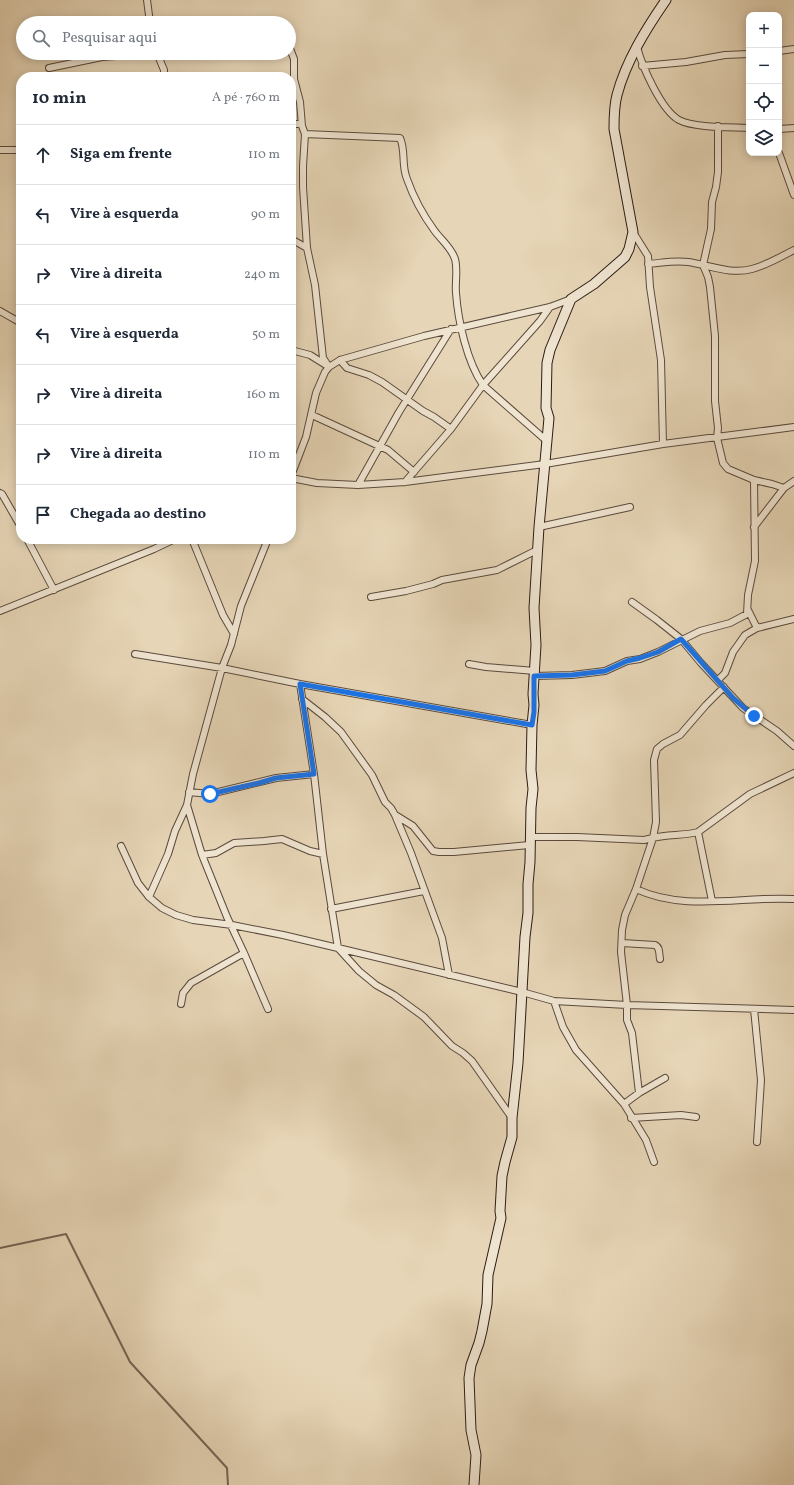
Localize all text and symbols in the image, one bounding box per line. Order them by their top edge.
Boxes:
map controls [746,12,782,156]
button: + [746,12,782,48]
search box [16,16,296,60]
icon: search [30,27,52,49]
text: Pesquisar aqui [62,28,157,49]
button: − [746,48,782,84]
button: locate [746,84,782,120]
text: 10 min [32,87,86,110]
text: A pé · 760 m [212,89,280,107]
button: layers [746,120,782,156]
icon: ahead [32,144,54,166]
text: Siga em frente [70,144,172,165]
text: 110 m [248,146,280,164]
icon: left [32,204,54,226]
text: Vire à esquerda [70,204,179,225]
text: 90 m [251,206,280,224]
icon: right [32,264,54,286]
text: Vire à direita [70,264,162,285]
text: 240 m [244,266,280,284]
icon: left [32,324,54,346]
text: Vire à esquerda [70,324,179,345]
text: 50 m [252,326,280,344]
icon: right [32,384,54,406]
text: Vire à direita [70,384,162,405]
text: 160 m [246,386,280,404]
icon: right [32,444,54,466]
text: Vire à direita [70,444,162,465]
text: 110 m [248,446,280,464]
icon: arrive [32,504,54,526]
text: Chegada ao destino [70,504,206,525]
route end [745,707,763,725]
route start [201,785,219,803]

